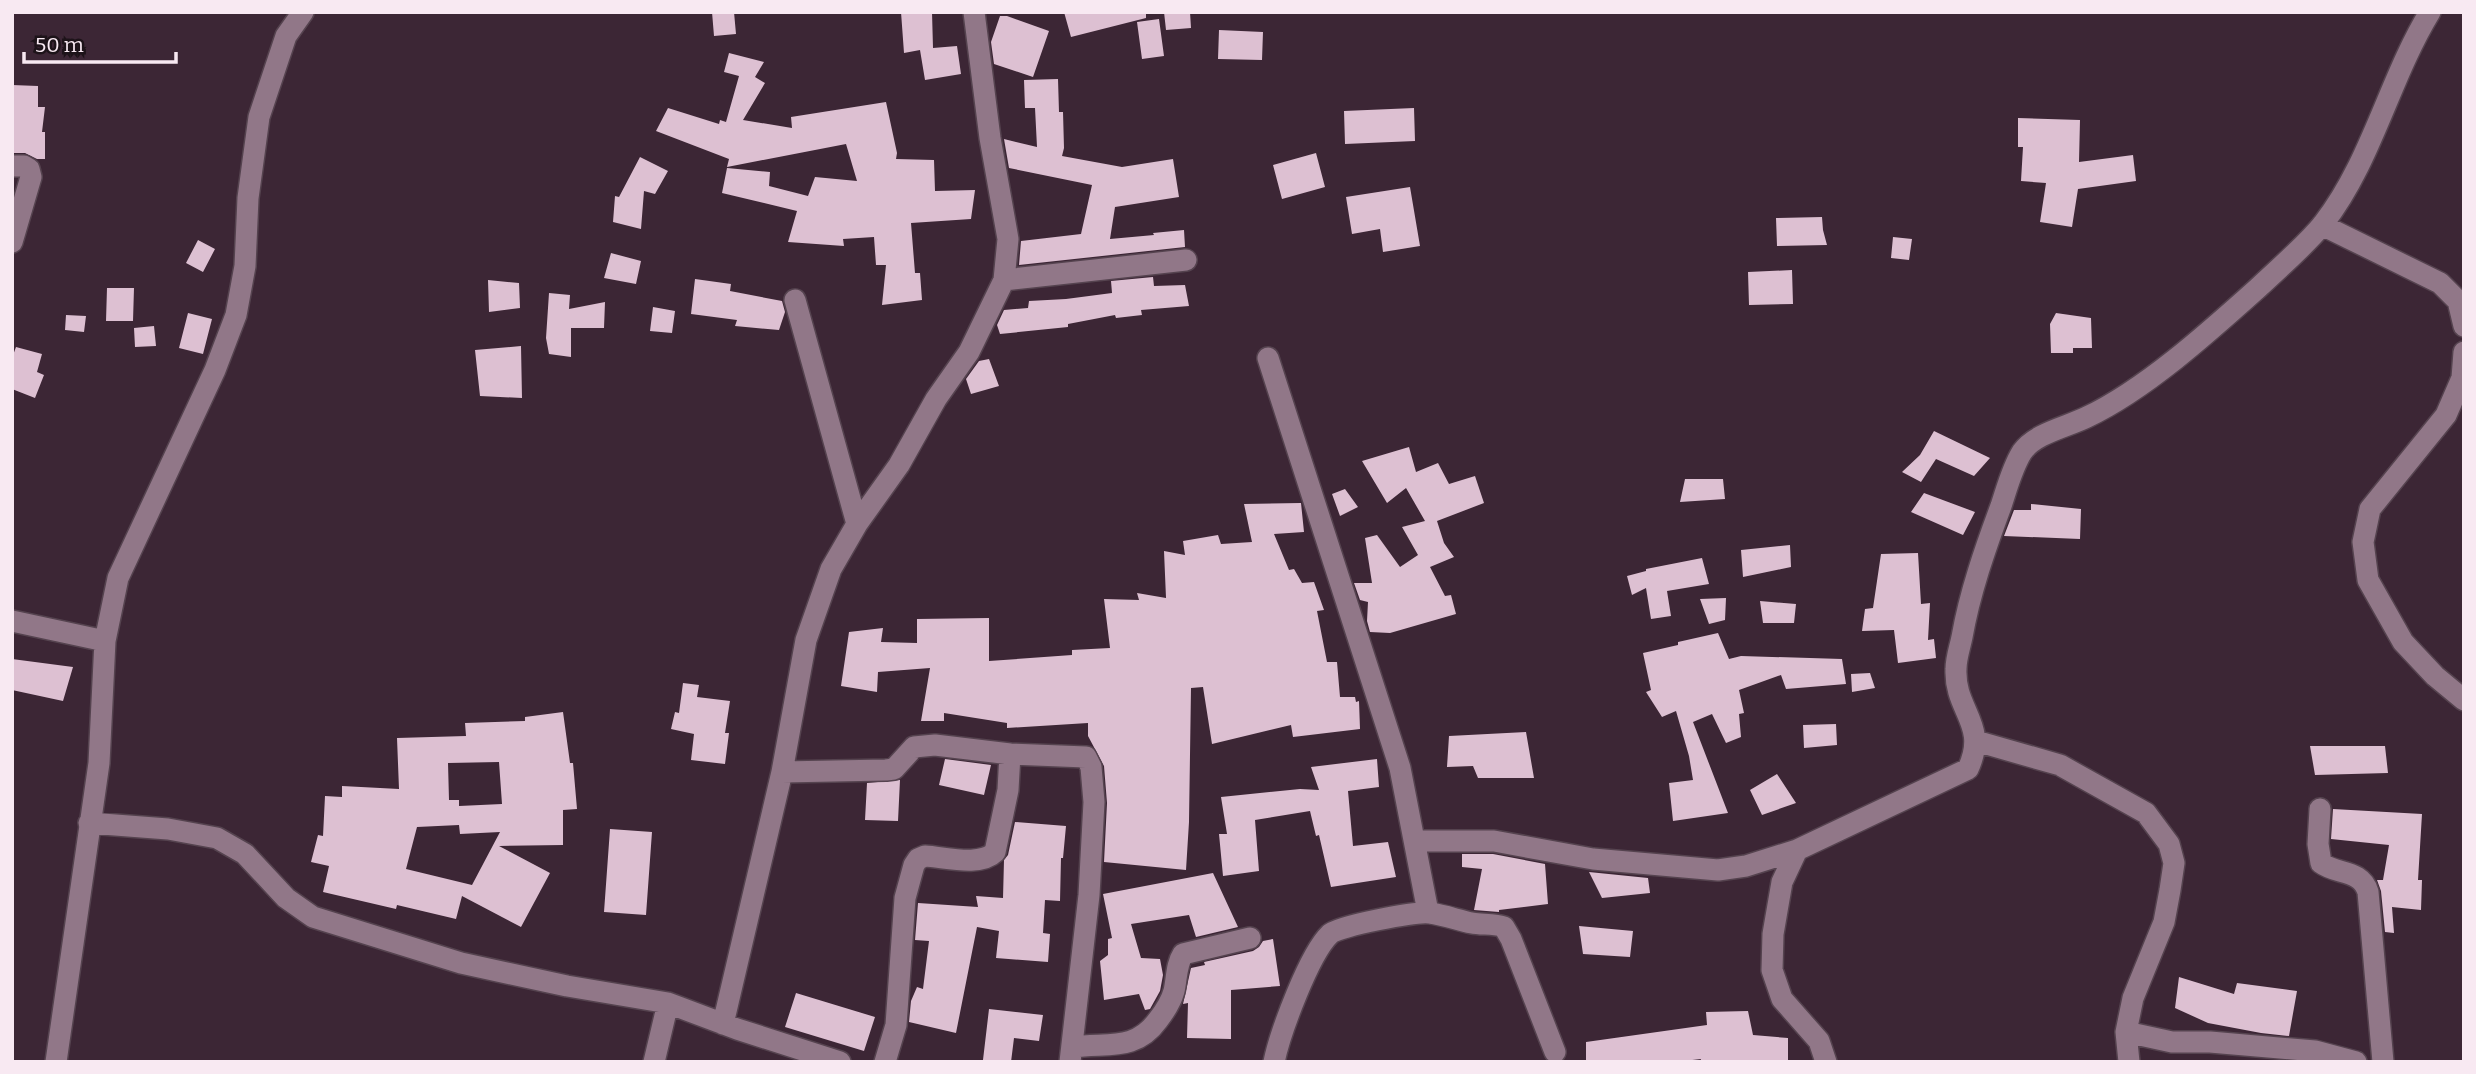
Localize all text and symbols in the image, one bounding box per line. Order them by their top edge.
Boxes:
scale bar [24,21,177,65]
text: 50 m [35,32,84,58]

